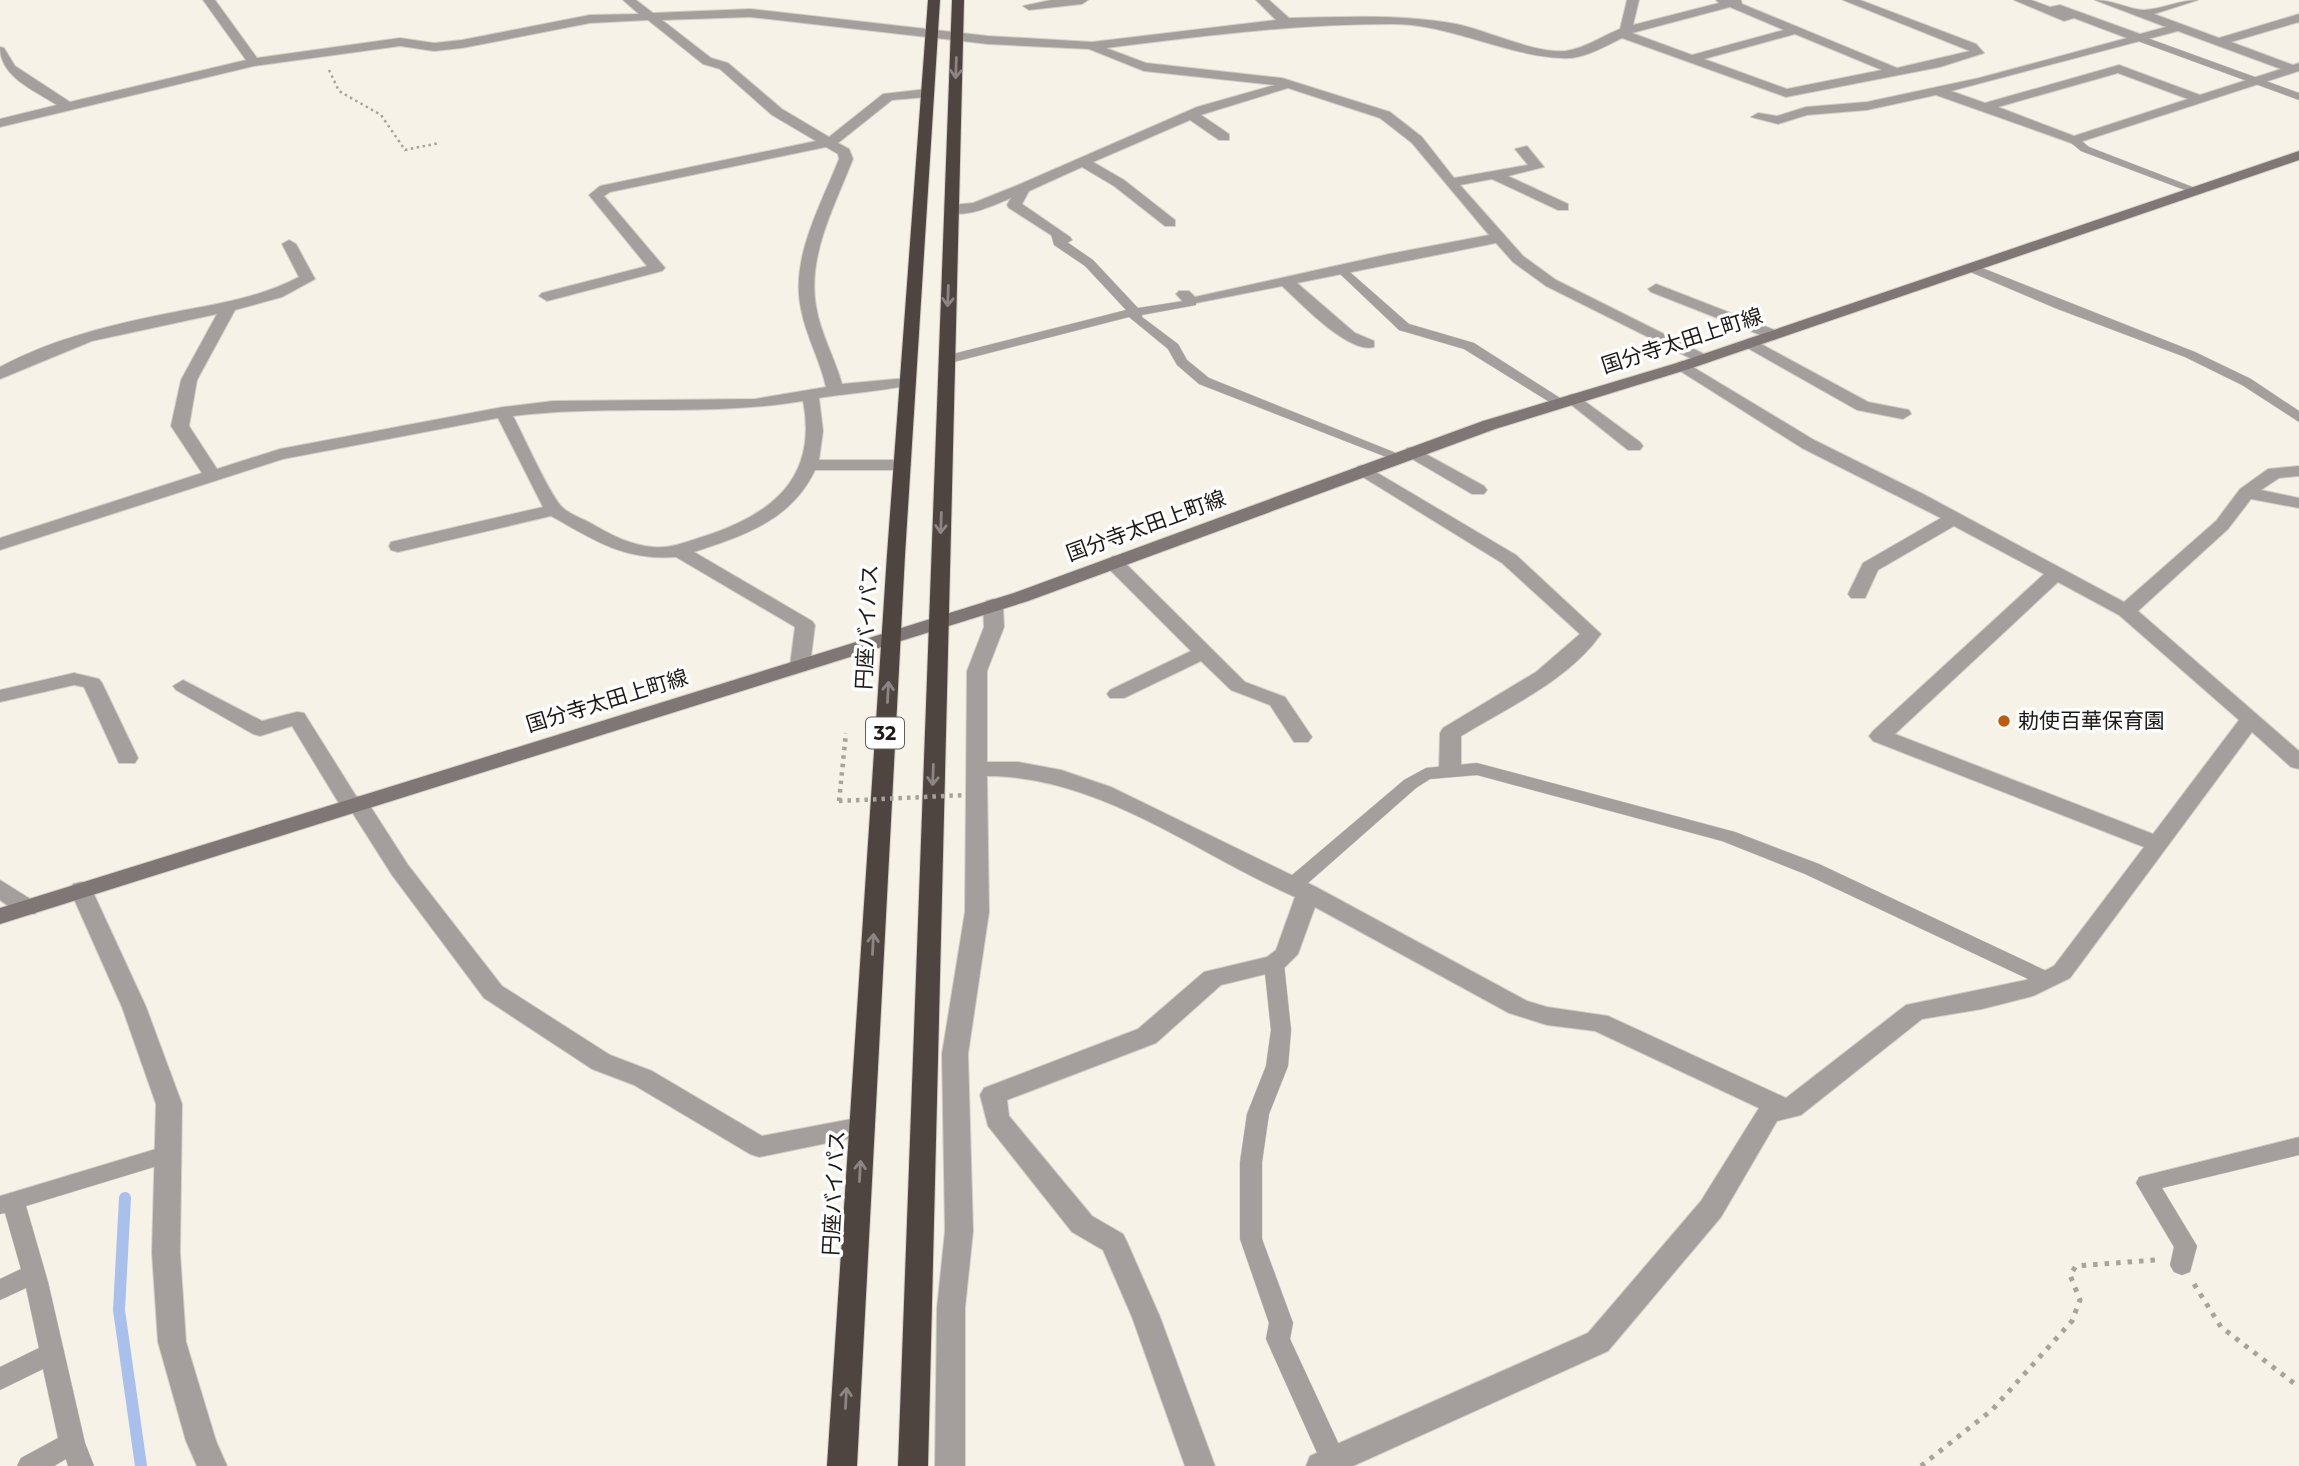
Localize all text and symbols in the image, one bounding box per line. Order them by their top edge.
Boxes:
one-way arrow [949,56,962,79]
one-way arrow [941,284,955,307]
street label: 国分寺太田上町線 [1598,303,1766,378]
street label: 国分寺太田上町線 [1063,485,1229,566]
one-way arrow [934,511,947,534]
street label: 円座バイパス [851,564,882,690]
street label: 国分寺太田上町線 [523,664,691,737]
one-way arrow [881,681,894,704]
place label: 勅使百華保育園 [2018,708,2165,733]
marker: 勅使百華保育園 [1996,713,2012,729]
road number: 32 [866,718,904,748]
one-way arrow [927,763,940,786]
one-way arrow [867,933,880,955]
street label: 円座バイパス [818,1130,849,1256]
one-way arrow [853,1160,866,1183]
one-way arrow [840,1387,853,1410]

